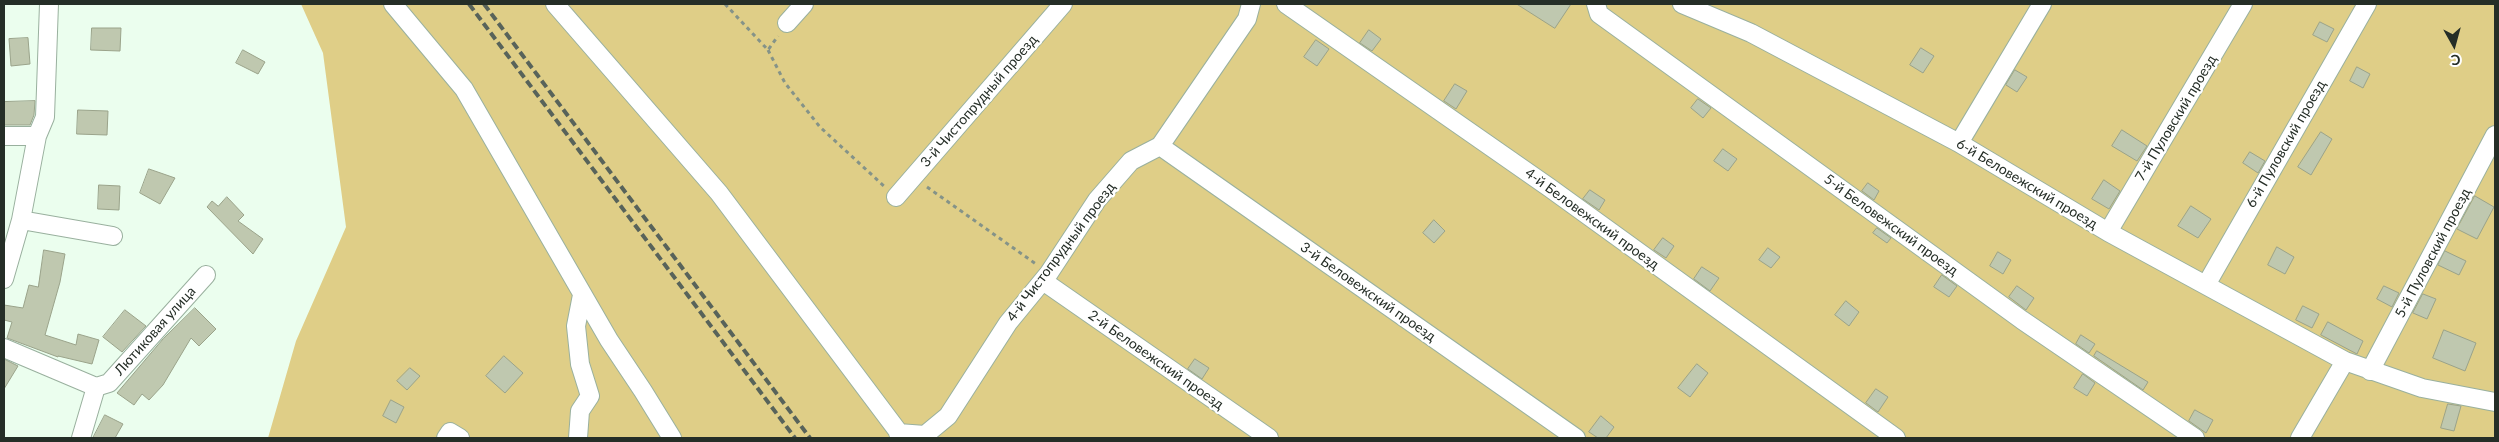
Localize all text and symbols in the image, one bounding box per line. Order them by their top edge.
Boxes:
north arrow [2429,20,2479,70]
street label: 3-й Чистопрудный проезд [917,31,1041,171]
text: С [2450,51,2462,69]
street label: 7-й Пуловский проезд [2132,52,2220,184]
street label: 6-й Пуловский проезд [2243,77,2329,211]
street label: 6-й Беловежский проезд [1953,135,2101,233]
street label: 4-й Беловежский проезд [1522,165,1662,273]
street label: 5-й Беловежский проезд [1821,171,1961,279]
street label: 4-й Чистопрудный проезд [1003,179,1119,325]
street label: 5-й Пуловский проезд [2392,185,2474,321]
street label: 3-й Беловежский проезд [1297,239,1439,345]
street label: Лютиковая улица [111,283,199,379]
street label: 2-й Беловежский проезд [1085,307,1227,413]

